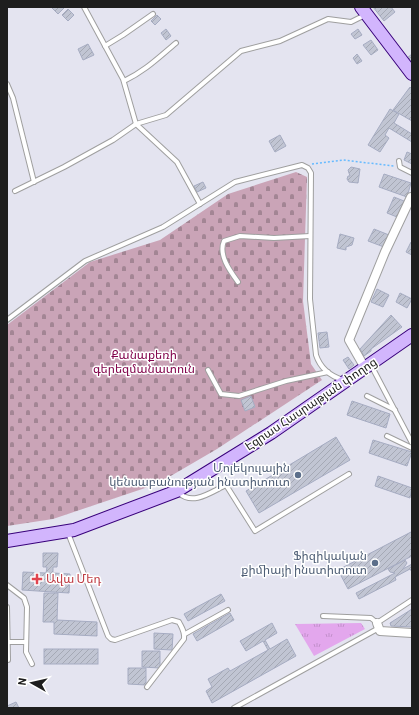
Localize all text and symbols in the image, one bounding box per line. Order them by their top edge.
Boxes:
park label: Քանաքեռի գերեզմանատուն [93,347,195,376]
street label: Էզրաս Հասրաթյան փողոց [242,354,380,453]
place label: Մոլեկուլային կենսաբանության ինստիտուտ [109,460,290,489]
marker: Մոլեկուլային կենսաբանության ինստիտուտ [293,470,303,480]
place label: Ֆիզիկական քիմիայի ինստիտուտ [241,548,367,577]
marker: Ֆիզիկական քիմիայի ինստիտուտ [370,558,380,568]
place label: Ավա Մեդ [46,571,101,586]
marker: Ավա Մեդ [31,573,43,585]
north arrow [12,663,52,703]
text: N [15,677,29,686]

